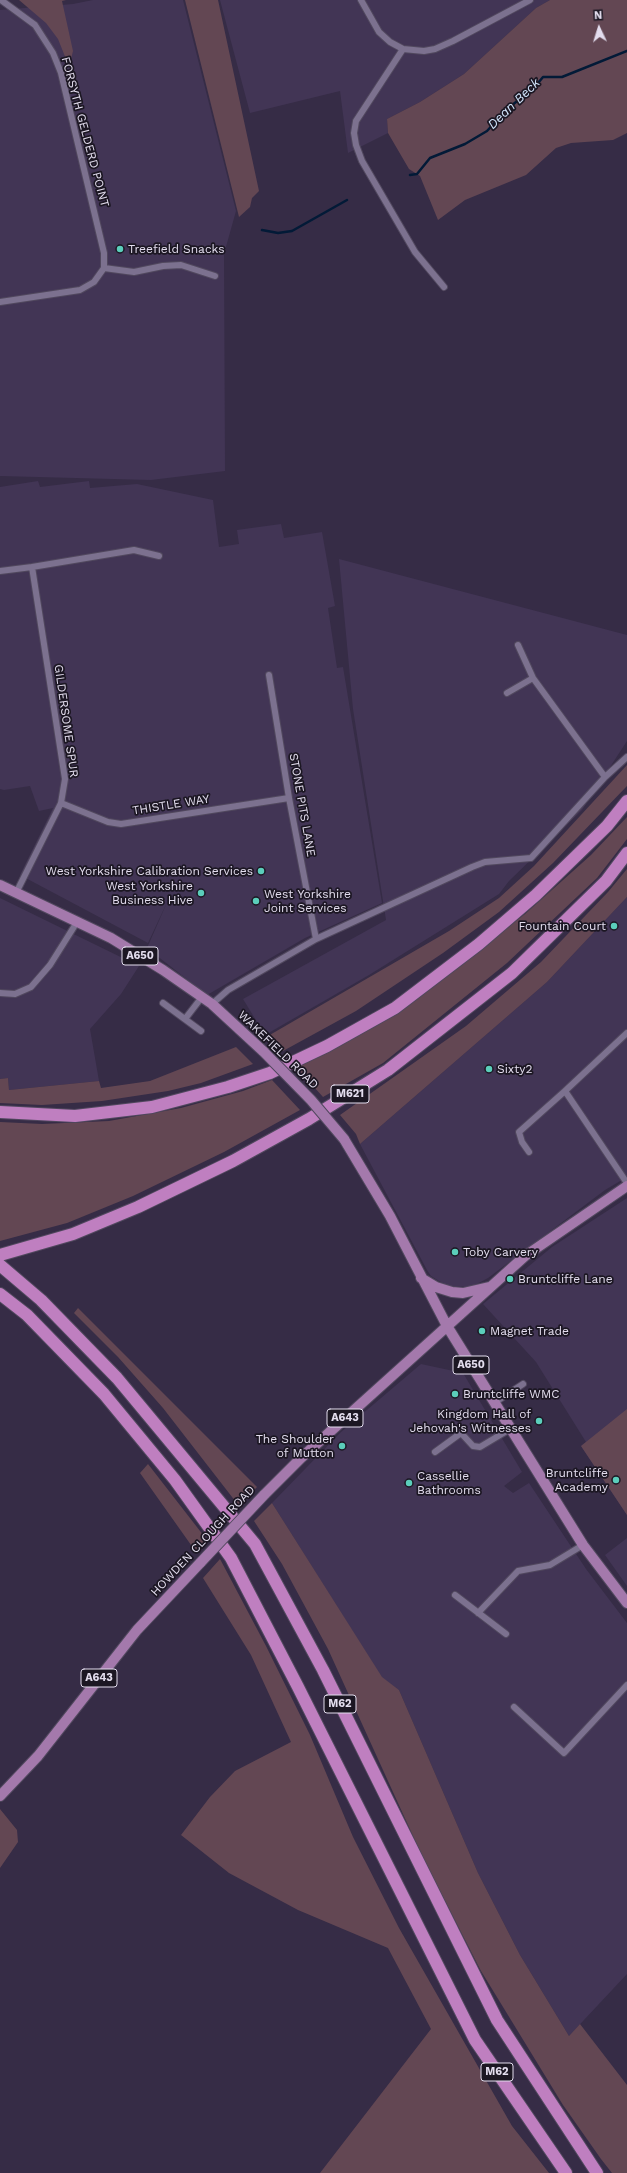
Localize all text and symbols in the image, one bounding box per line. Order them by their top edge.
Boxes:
north arrow [579,8,619,48]
text: N [594,9,603,22]
street label: FORSYTH GELDERD POINT [58,55,112,209]
water label: Dean Beck [485,75,543,133]
place label: Treefield Snacks [128,242,225,256]
marker: Treefield Snacks [115,244,125,254]
street label: GILDERSOME SPUR [51,664,81,778]
street label: STONE PITS LANE [286,752,318,858]
street label: THISTLE WAY [131,792,211,818]
place label: West Yorkshire Calibration Services [46,864,253,878]
marker: West Yorkshire Calibration Services [256,866,266,876]
place label: West Yorkshire Business Hive [106,879,193,907]
place label: West Yorkshire Joint Services [264,887,351,915]
marker: West Yorkshire Business Hive [196,888,206,898]
marker: West Yorkshire Joint Services [251,896,261,906]
place label: Fountain Court [518,919,606,933]
marker: Fountain Court [609,921,619,931]
road number: A650 [122,947,158,965]
street label: WAKEFIELD ROAD [235,1008,321,1092]
place label: Sixty2 [497,1062,532,1076]
marker: Sixty2 [484,1064,494,1074]
road number: M621 [331,1085,369,1103]
place label: Toby Carvery [463,1245,538,1259]
marker: Toby Carvery [450,1247,460,1257]
place label: Bruntcliffe Lane [518,1272,613,1286]
marker: Bruntcliffe Lane [505,1274,515,1284]
place label: Magnet Trade [490,1324,569,1338]
marker: Magnet Trade [477,1326,487,1336]
road number: A650 [453,1356,489,1374]
place label: Bruntcliffe WMC [463,1387,559,1401]
marker: Bruntcliffe WMC [450,1389,460,1399]
place label: Kingdom Hall of Jehovah's Witnesses [410,1407,531,1435]
road number: A643 [327,1409,363,1427]
marker: Kingdom Hall of Jehovah's Witnesses [534,1416,544,1426]
place label: The Shoulder of Mutton [256,1432,334,1460]
marker: The Shoulder of Mutton [337,1441,347,1451]
place label: Bruntcliffe Academy [546,1466,608,1494]
place label: Cassellie Bathrooms [417,1469,481,1497]
marker: Bruntcliffe Academy [611,1475,621,1485]
marker: Cassellie Bathrooms [404,1478,414,1488]
street label: HOWDEN CLOUGH ROAD [148,1483,258,1599]
road number: A643 [81,1669,117,1687]
road number: M62 [324,1695,356,1713]
road number: M62 [481,2063,513,2081]

